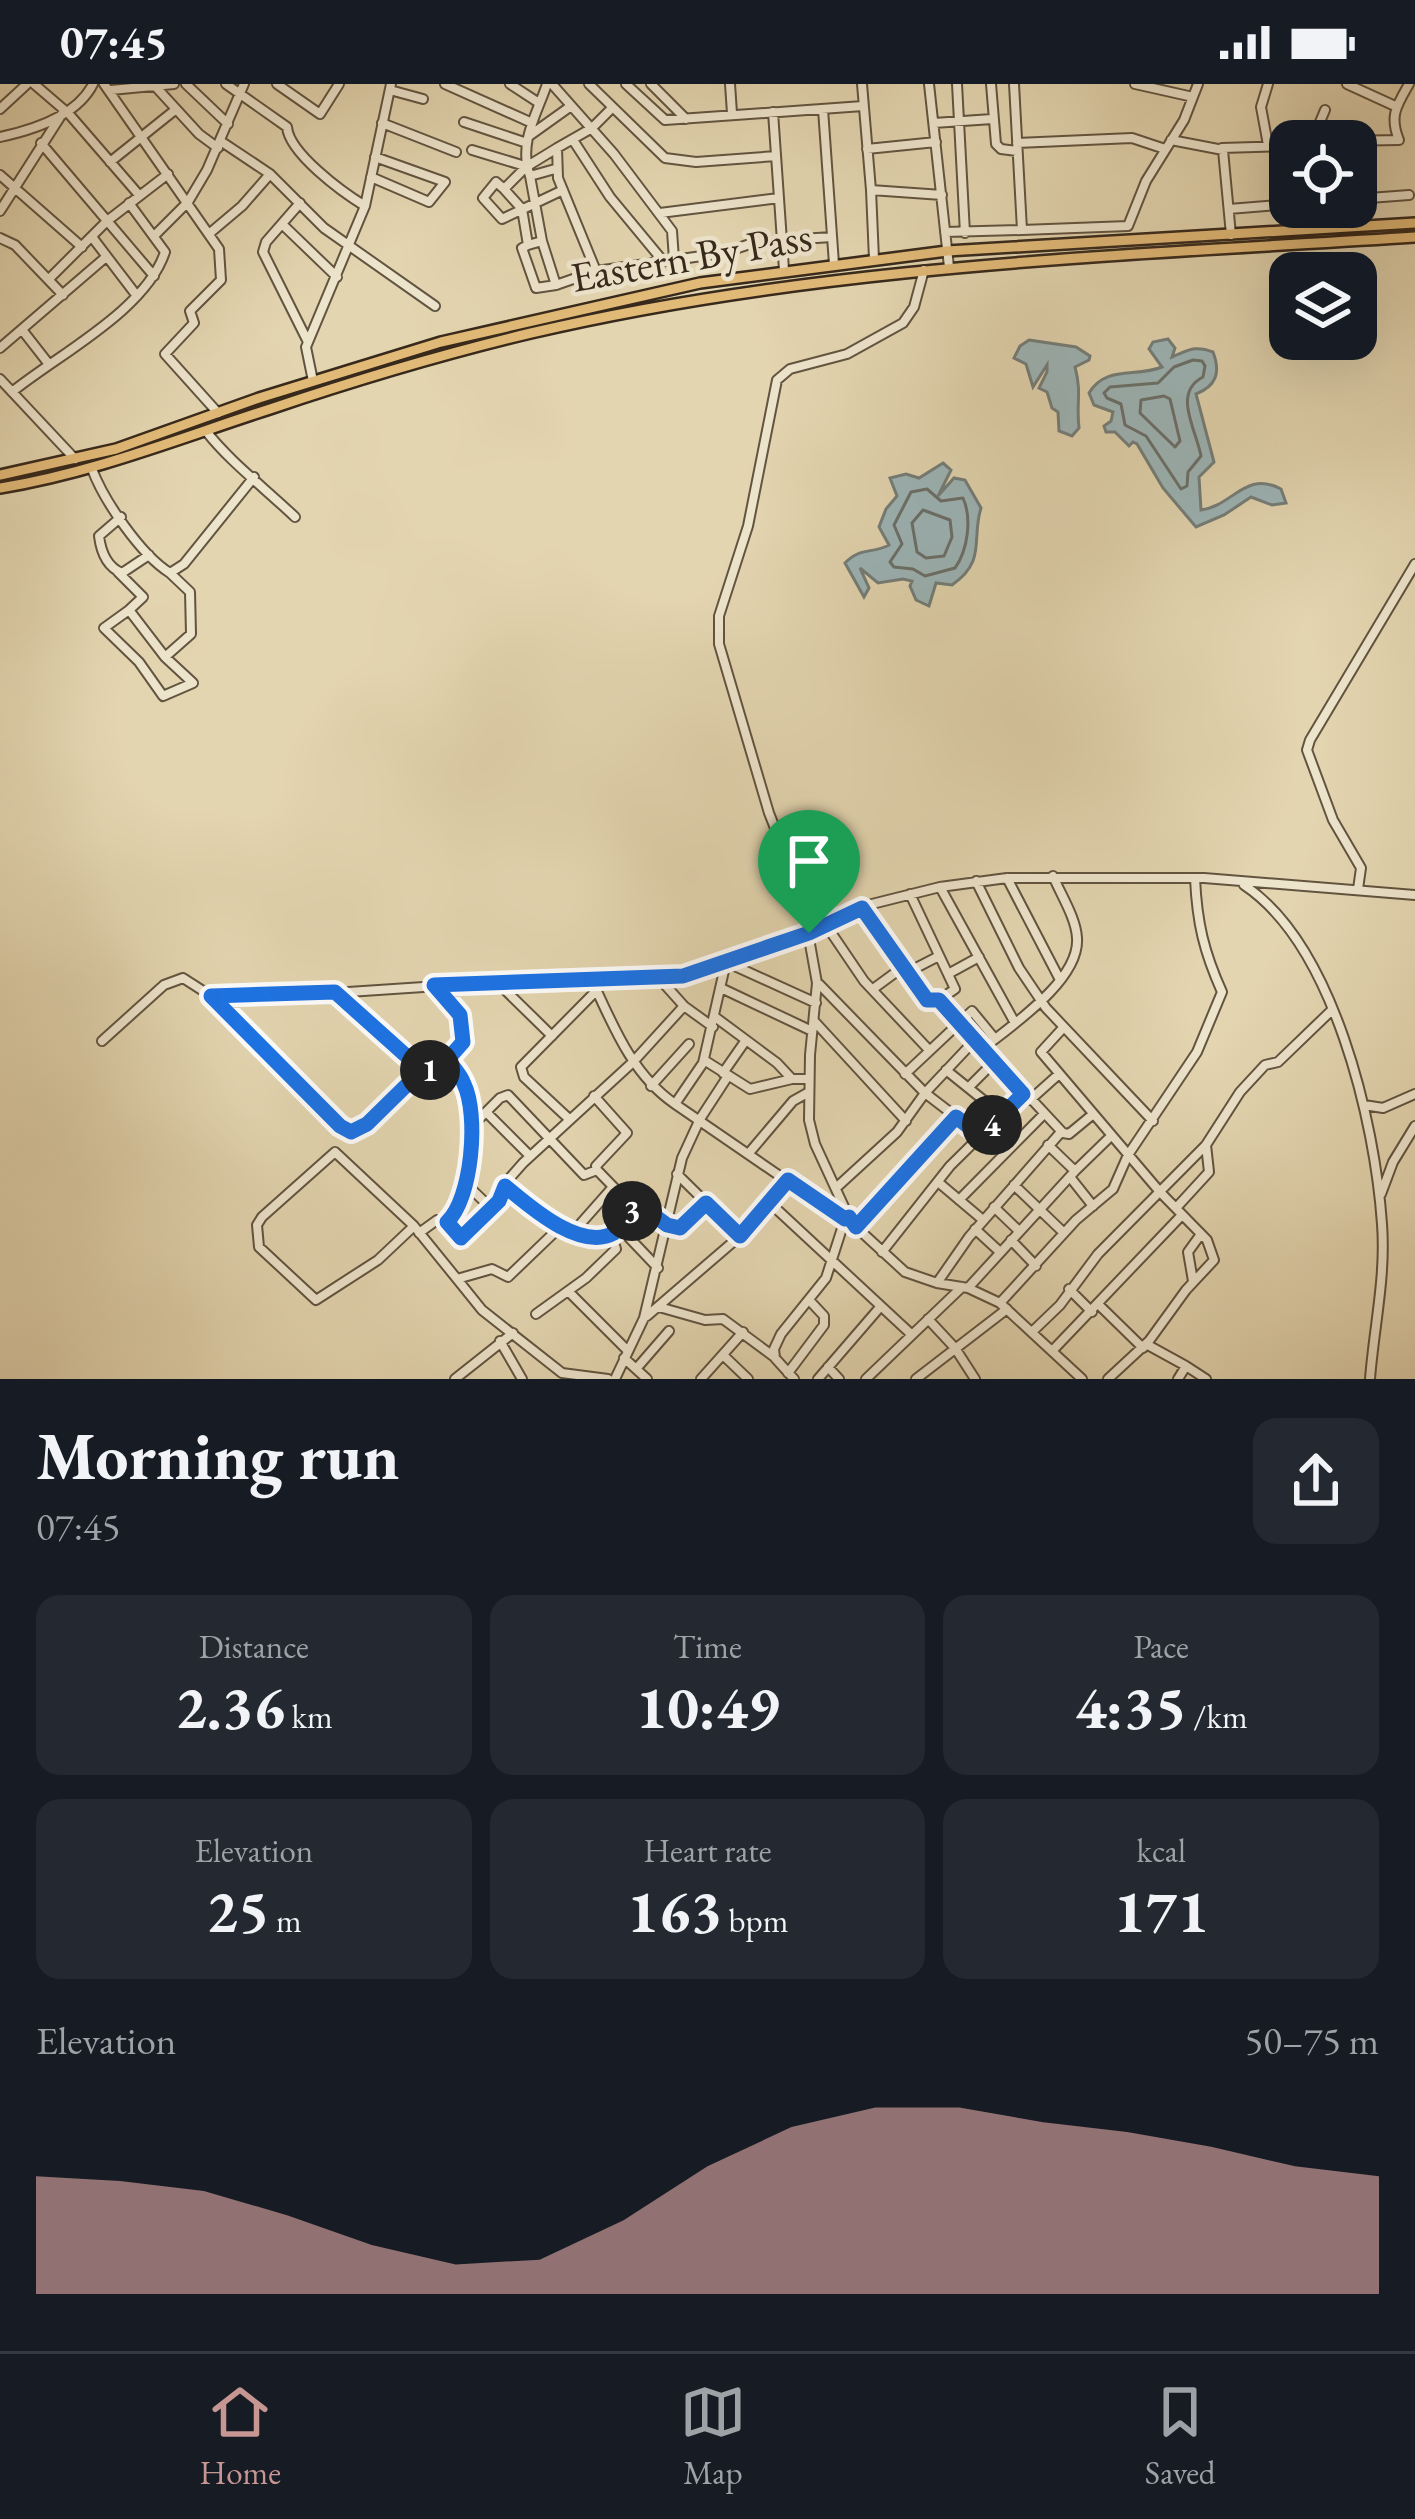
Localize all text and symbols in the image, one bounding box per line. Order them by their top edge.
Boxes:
text: 07:45 [60,13,168,71]
map controls [1269,120,1377,360]
button: locate [1269,120,1377,228]
street label: Eastern By Pass [566,208,816,305]
button: layers [1269,252,1377,360]
pin [758,810,860,933]
icon: arrive [776,828,842,894]
pin: 1 [400,1040,460,1100]
text: 1 [421,1048,439,1091]
pin: 4 [962,1095,1022,1155]
text: 4 [983,1103,1001,1146]
pin: 3 [602,1181,662,1241]
text: 3 [623,1189,641,1232]
text: Morning run [36,1413,400,1499]
button: share [1253,1418,1379,1544]
text: 07:45 [36,1501,121,1552]
text: Distance [199,1625,309,1668]
text: Time [673,1625,742,1668]
text: Pace [1133,1625,1189,1668]
text: 2.36 [175,1668,285,1746]
text: 10:49 [636,1668,779,1746]
text: 4:35 [1075,1668,1187,1746]
text: km [285,1695,333,1738]
text: /km [1187,1695,1248,1738]
text: Elevation [194,1829,313,1872]
text: Heart rate [643,1829,772,1872]
text: kcal [1136,1829,1186,1872]
text: 25 [206,1872,269,1950]
text: 163 [627,1872,722,1950]
text: 171 [1114,1872,1209,1950]
text: m [269,1899,302,1942]
text: bpm [722,1899,788,1942]
text: Elevation [36,2015,176,2066]
text: 50–75 m [1245,2015,1379,2066]
tab: Home [199,2379,281,2494]
tab: Map [680,2379,746,2494]
tab: Saved [1145,2379,1216,2494]

